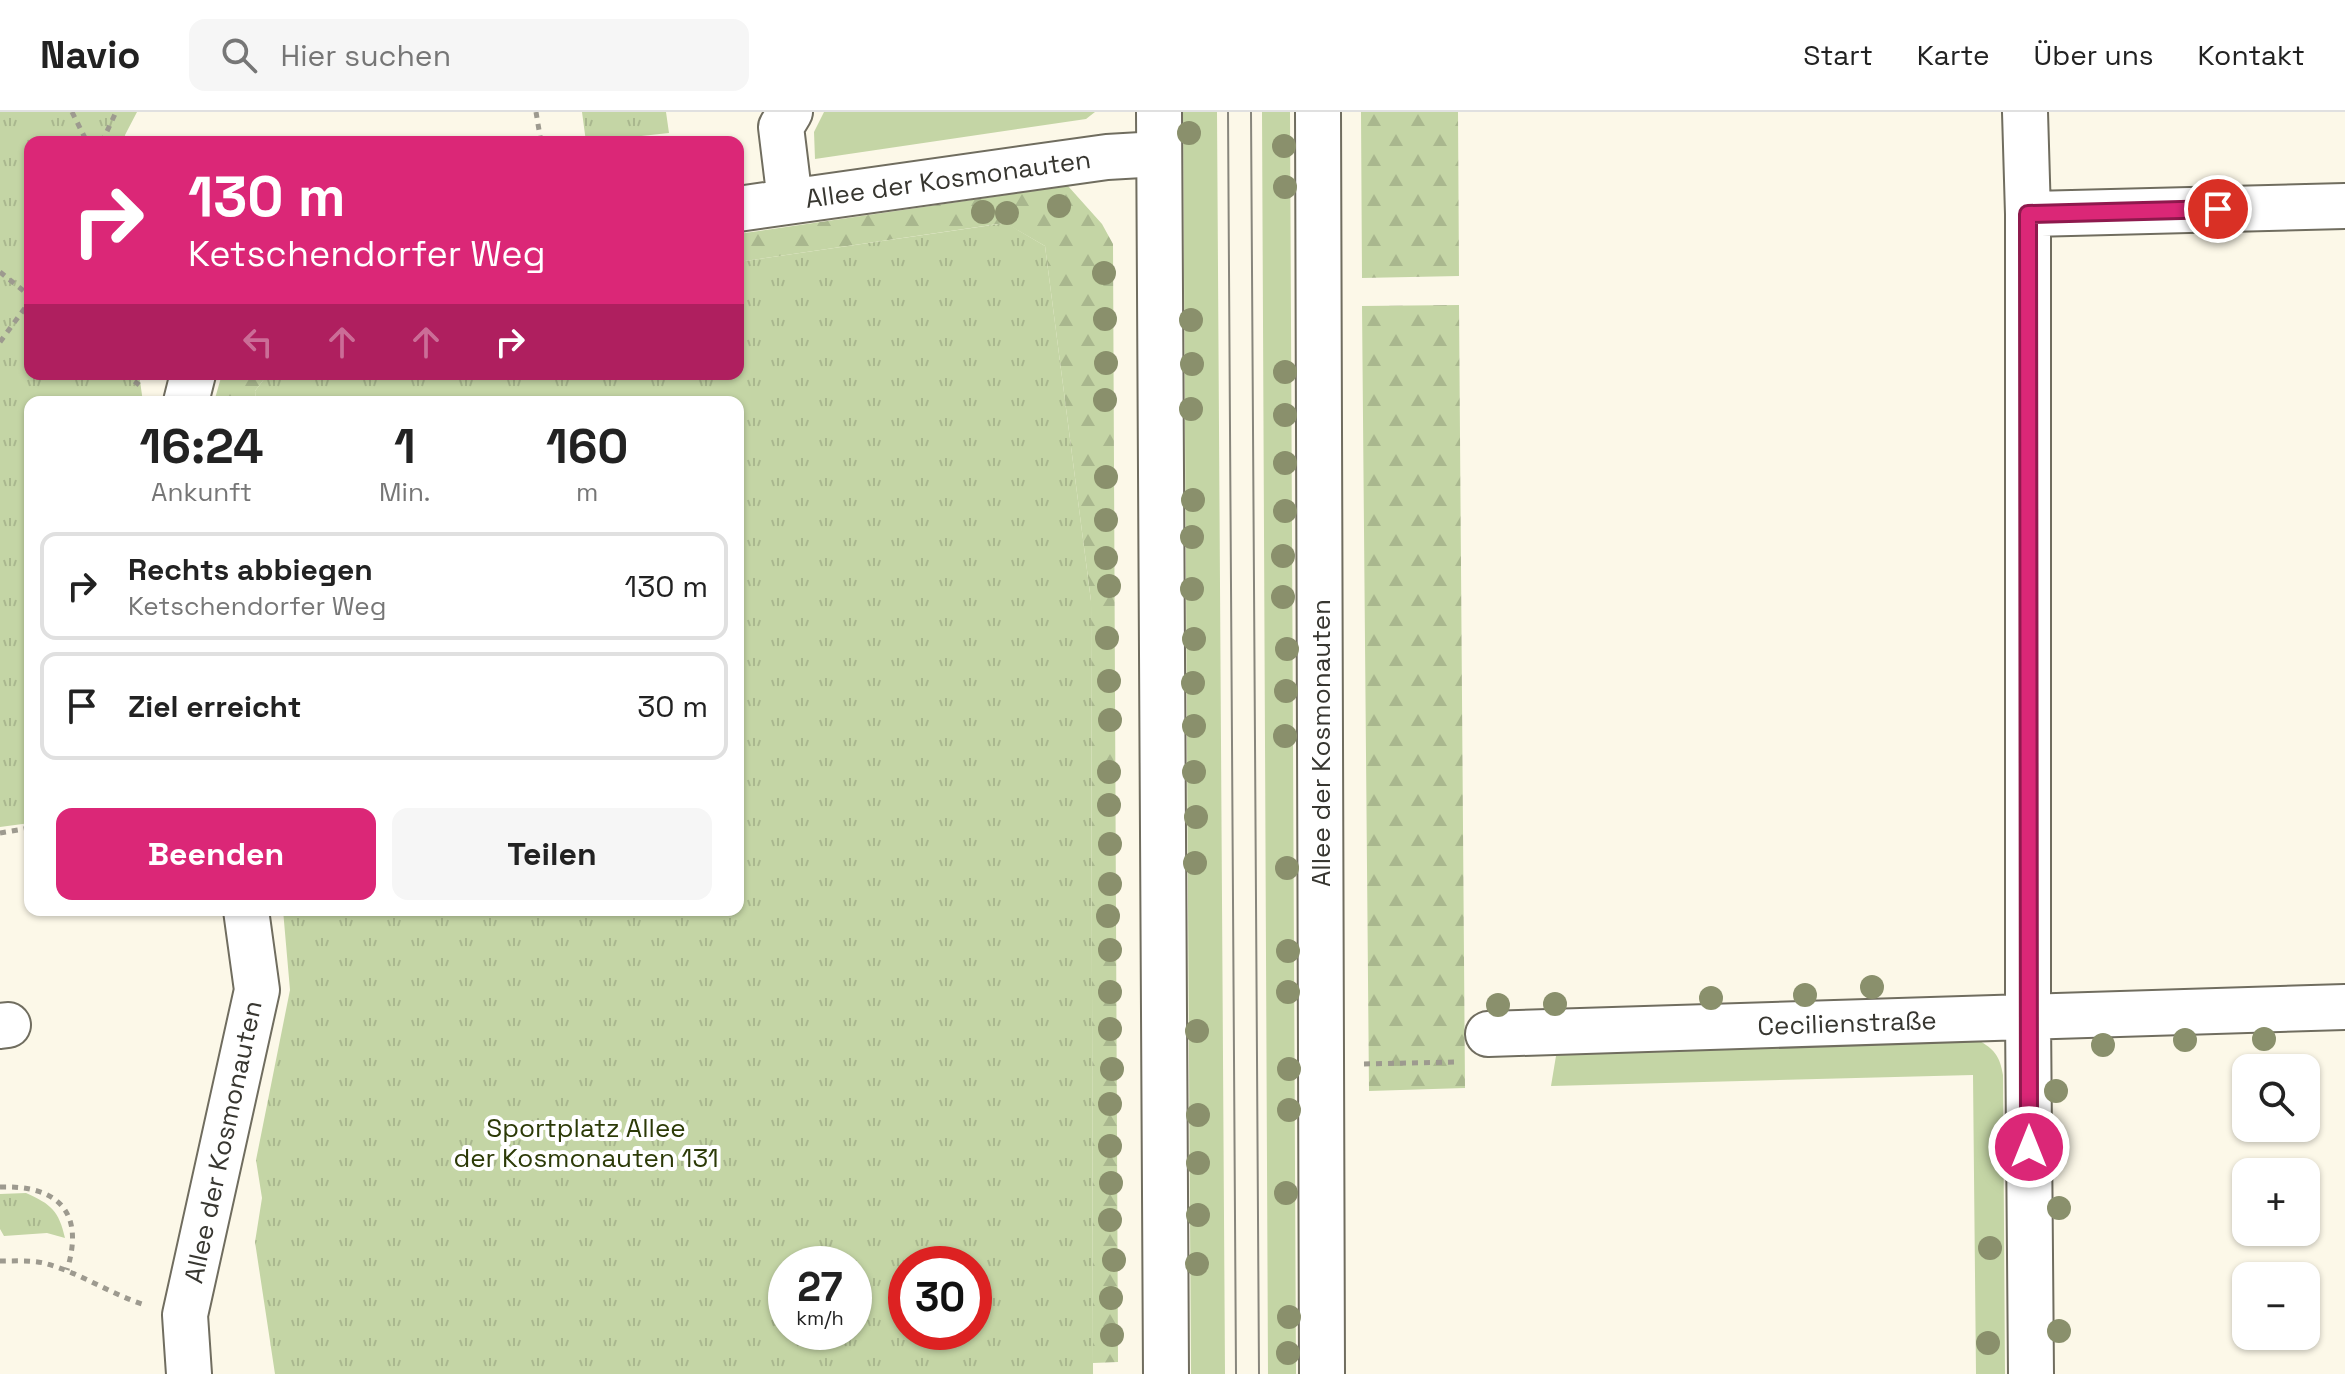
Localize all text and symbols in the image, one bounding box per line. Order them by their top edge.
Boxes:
search box [189,19,749,91]
text: Navio [40,31,141,79]
icon: search [217,33,261,77]
text: Hier suchen [281,36,451,75]
text: Start [1803,37,1873,73]
text: Karte [1917,37,1989,73]
text: Über uns [2033,37,2154,73]
text: Kontakt [2198,37,2305,73]
street label: Allee der Kosmonauten [803,142,1093,216]
text: 130 m [188,161,346,232]
icon: right [56,168,160,272]
pin [2184,175,2252,243]
icon: arrive [2196,187,2240,231]
text: Ketschendorfer Weg [188,231,546,277]
icon: left [236,320,280,364]
icon: ahead [320,320,364,364]
icon: ahead [404,320,448,364]
icon: right [488,320,532,364]
text: 16:24 [140,416,263,477]
text: 1 [394,416,416,477]
text: 160 [546,416,628,477]
text: Ankunft [151,475,252,509]
text: Min. [379,475,430,509]
text: m [576,475,598,509]
text: Rechts abbiegen [128,550,373,589]
icon: right [60,564,104,608]
text: 130 m [625,567,708,606]
text: Ketschendorfer Weg [128,589,386,623]
street label: Allee der Kosmonauten [1304,599,1338,887]
icon: arrive [60,684,104,728]
text: Ziel erreicht [128,687,301,726]
text: 30 m [637,687,708,726]
button: Beenden [56,808,376,900]
button: Teilen [392,808,712,900]
street label: Allee der Kosmonauten [176,998,270,1286]
street label: Cecilienstraße [1757,1003,1937,1043]
map controls [2232,1054,2320,1350]
button: search [2232,1054,2320,1142]
position arrow [1987,1105,2071,1189]
park label: Sportplatz Allee der Kosmonauten 131 [453,1111,719,1175]
button: + [2232,1158,2320,1246]
speed limit sign: 30 [888,1246,992,1350]
text: 27 [797,1262,843,1313]
button: − [2232,1262,2320,1350]
text: km/h [796,1305,844,1331]

